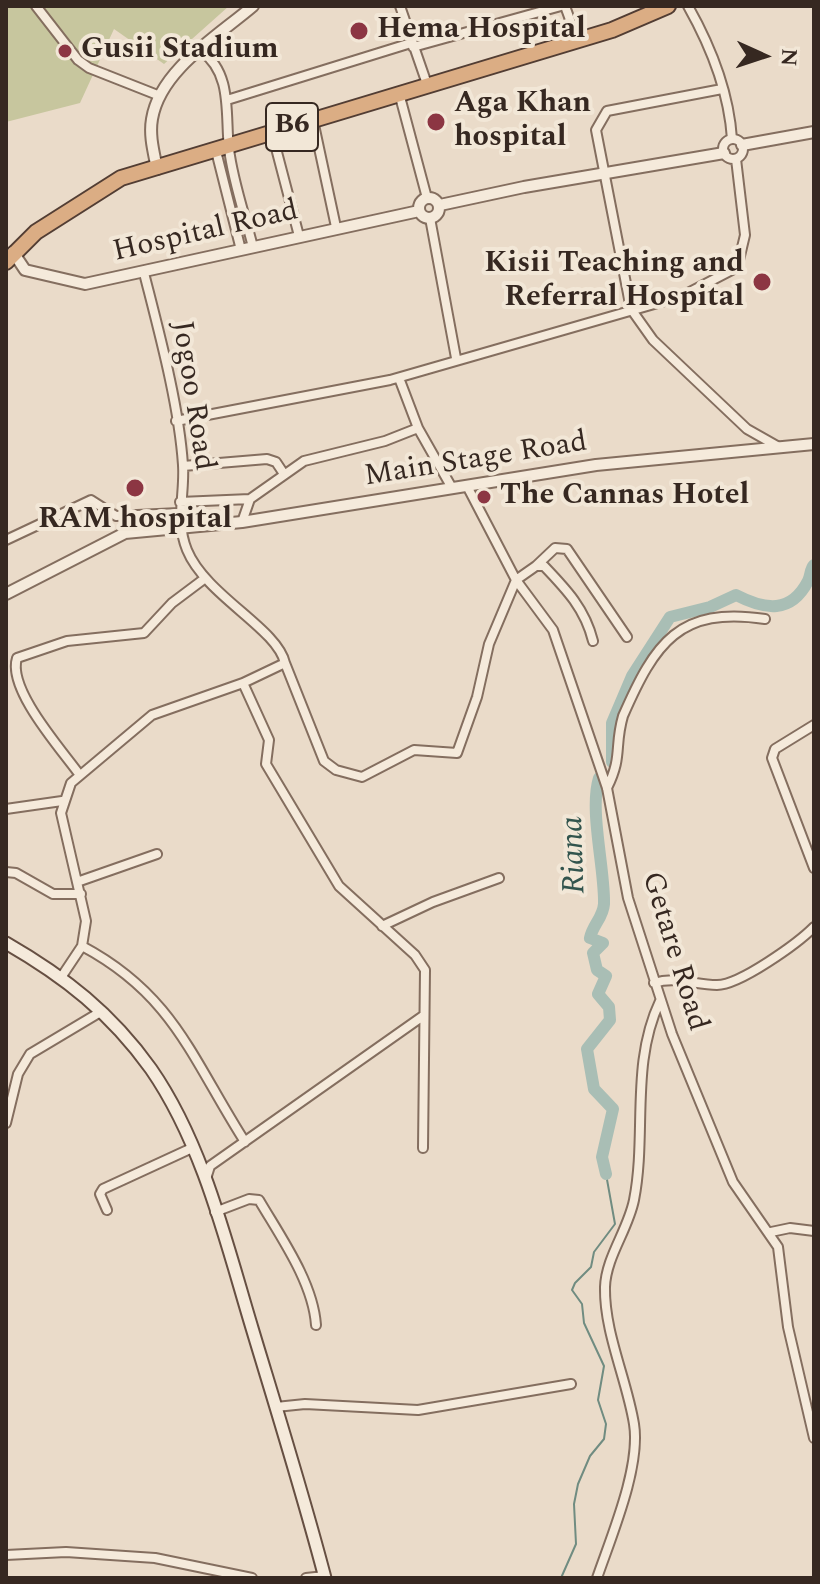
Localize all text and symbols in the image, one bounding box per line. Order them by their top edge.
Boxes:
place label: Hema Hospital [377,13,586,49]
north arrow [724,16,804,96]
marker: Hema Hospital [348,20,370,42]
place label: Gusii Stadium [81,33,278,69]
marker: Gusii Stadium [56,42,74,60]
text: N [772,47,805,67]
place label: Aga Khan hospital [454,87,591,158]
road number: B6 [266,103,318,151]
marker: Aga Khan hospital [425,111,447,133]
street label: Hospital Road [110,194,302,272]
place label: Kisii Teaching and Referral Hospital [484,247,744,318]
marker: Kisii Teaching and Referral Hospital [751,271,773,293]
street label: Jogoo Road [161,319,221,473]
street label: Main Stage Road [362,426,590,496]
marker: RAM hospital [124,477,146,499]
place label: The Cannas Hotel [500,479,749,515]
marker: The Cannas Hotel [475,488,493,506]
place label: RAM hospital [38,503,232,539]
water label: Riana [555,815,597,895]
street label: Getare Road [632,868,714,1036]

